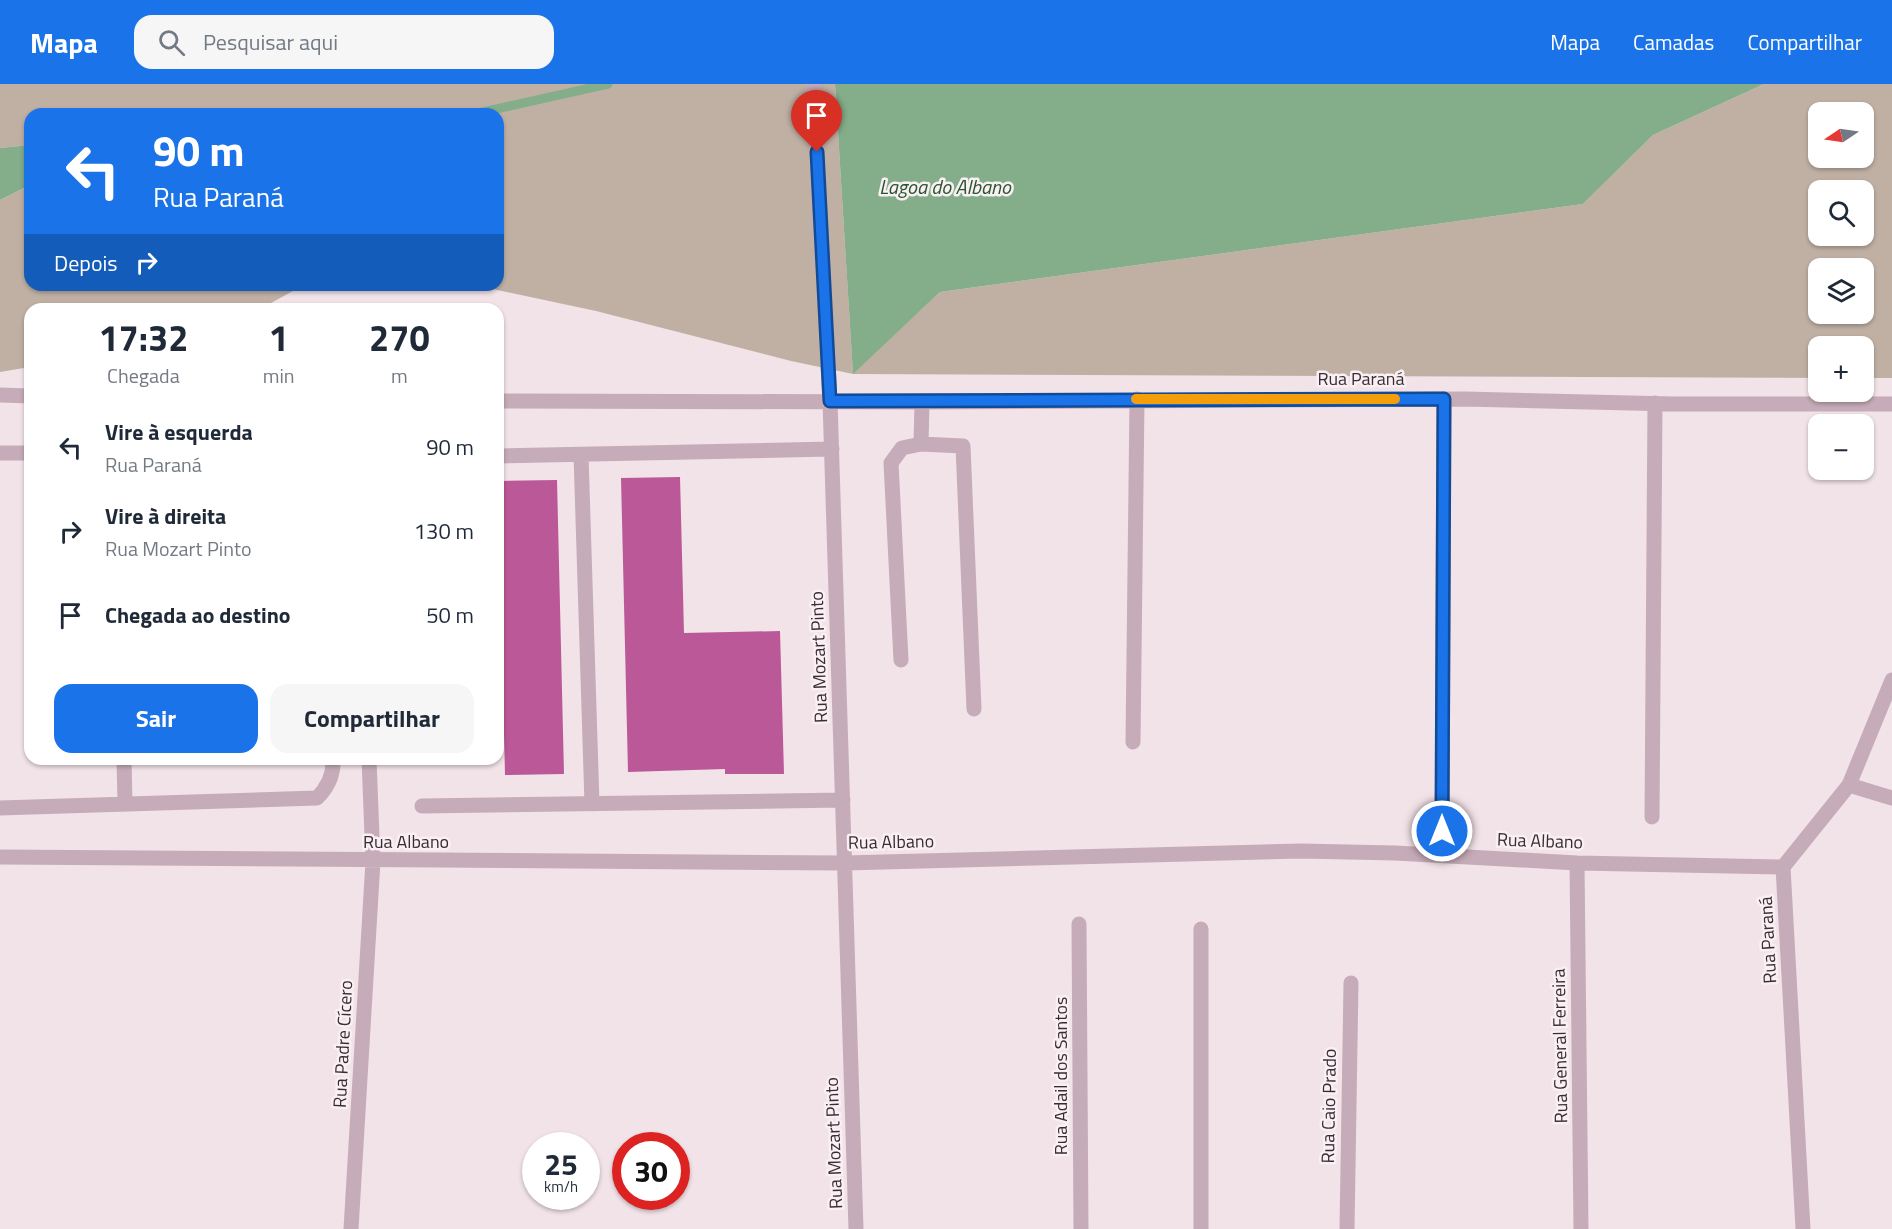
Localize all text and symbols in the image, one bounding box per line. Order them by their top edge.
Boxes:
search box [134,15,554,69]
text: Mapa [30,21,98,64]
text: Pesquisar aqui [203,25,338,59]
icon: search [155,26,188,59]
text: Mapa [1550,26,1600,58]
text: Camadas [1633,26,1714,58]
text: Compartilhar [1747,26,1862,58]
pin [791,90,842,152]
icon: arrive [800,99,833,132]
north arrow [1808,102,1874,168]
map controls [1808,102,1874,480]
text: 90 m [153,118,245,182]
icon: left [54,132,132,210]
water label: Lagoa do Albano [879,171,1012,202]
text: Rua Paraná [153,176,284,217]
button: search [1808,180,1874,246]
text: Depois [54,246,118,280]
icon: right [130,246,163,279]
button: layers [1808,258,1874,324]
text: 17:32 [98,310,188,365]
text: 1 [269,310,289,365]
text: 270 [369,310,430,365]
button: + [1808,336,1874,402]
text: Chegada [107,360,180,391]
text: min [263,360,295,391]
text: m [391,360,408,391]
street label: Rua Paraná [1317,365,1405,392]
button: − [1808,414,1874,480]
text: Vire à esquerda [105,415,253,449]
text: 90 m [426,430,474,464]
icon: left [54,431,87,464]
text: Rua Paraná [105,449,202,480]
text: Vire à direita [105,499,226,533]
text: 130 m [414,514,474,548]
icon: right [54,515,87,548]
text: Rua Mozart Pinto [105,533,251,564]
street label: Rua Mozart Pinto [803,591,834,723]
text: Chegada ao destino [105,598,291,632]
text: 50 m [426,598,474,632]
icon: arrive [54,599,87,632]
button: Sair [54,684,258,753]
button: Compartilhar [270,684,474,753]
position arrow [1410,799,1474,863]
street label: Rua Albano [1497,826,1584,855]
street label: Rua Albano [848,827,934,856]
street label: Rua Albano [363,828,449,855]
street label: Rua Paraná [1752,896,1783,984]
street label: Rua General Ferreira [1545,968,1574,1124]
street label: Rua Padre Cícero [326,979,359,1109]
street label: Rua Adail dos Santos [1047,997,1074,1155]
street label: Rua Caio Prado [1314,1048,1343,1164]
street label: Rua Mozart Pinto [818,1077,849,1209]
speed limit sign: 30 [612,1132,690,1210]
text: 25 [544,1141,578,1187]
text: km/h [544,1175,578,1198]

